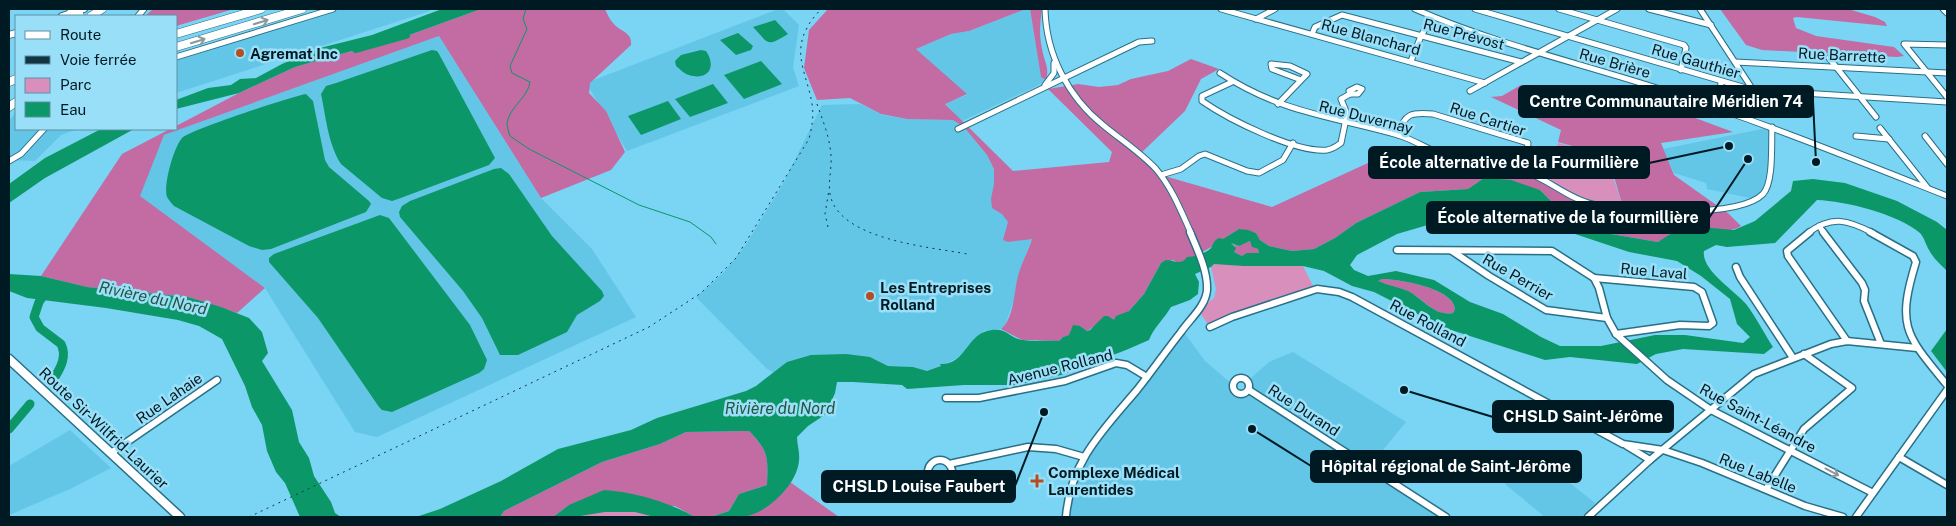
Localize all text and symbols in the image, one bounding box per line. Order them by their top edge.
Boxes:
legend [15,15,178,130]
street label: Rue Prévost [1421,15,1507,53]
one-way arrow [252,16,268,26]
street label: Rue Blanchard [1320,16,1422,58]
text: Route [60,26,101,43]
one-way arrow [189,35,205,45]
street label: Rue Gauthier [1650,40,1742,82]
street label: Rue Barrette [1798,44,1886,66]
place label: Agremat Inc [250,45,338,62]
street label: Rue Brière [1577,45,1653,81]
marker: Agremat Inc [234,47,246,59]
text: Voie ferrée [60,51,137,68]
text: Parc [60,76,92,93]
callout: Centre Communautaire Méridien 74 [1519,86,1813,117]
text: Centre Communautaire Méridien 74 [1529,92,1803,111]
street label: Rue Duvernay [1317,97,1415,137]
street label: Rue Cartier [1448,99,1528,139]
text: Eau [60,101,86,118]
callout: École alternative de la Fourmilière [1369,147,1649,178]
text: École alternative de la Fourmilière [1379,152,1639,172]
callout: École alternative de la fourmillière [1427,202,1709,233]
text: École alternative de la fourmillière [1437,207,1699,227]
street label: Rue Perrier [1480,250,1556,304]
street label: Rue Laval [1620,260,1688,282]
water label: Rivière du Nord [97,277,210,319]
place label: Les Entreprises Rolland [880,279,991,313]
marker: Les Entreprises Rolland [864,290,876,302]
street label: Rue Rolland [1387,296,1469,350]
street label: Avenue Rolland [1005,346,1115,388]
street label: Route Sir-Wilfrid-Laurier [36,364,172,492]
street label: Rue Lahaie [133,369,205,427]
street label: Rue Saint-Léandre [1697,380,1819,456]
street label: Rue Durand [1265,381,1343,439]
water label: Rivière du Nord [725,399,836,418]
callout: CHSLD Saint-Jérôme [1493,401,1673,432]
text: CHSLD Saint-Jérôme [1503,407,1663,426]
street label: Rue Labelle [1717,450,1799,496]
callout: Hôpital régional de Saint-Jérôme [1311,451,1581,482]
text: Hôpital régional de Saint-Jérôme [1321,457,1571,476]
place label: Complexe Médical Laurentides [1048,464,1180,498]
one-way arrow [1825,467,1839,477]
callout: CHSLD Louise Faubert [822,471,1015,502]
marker: Complexe Médical Laurentides [1030,474,1044,488]
text: CHSLD Louise Faubert [833,477,1006,496]

